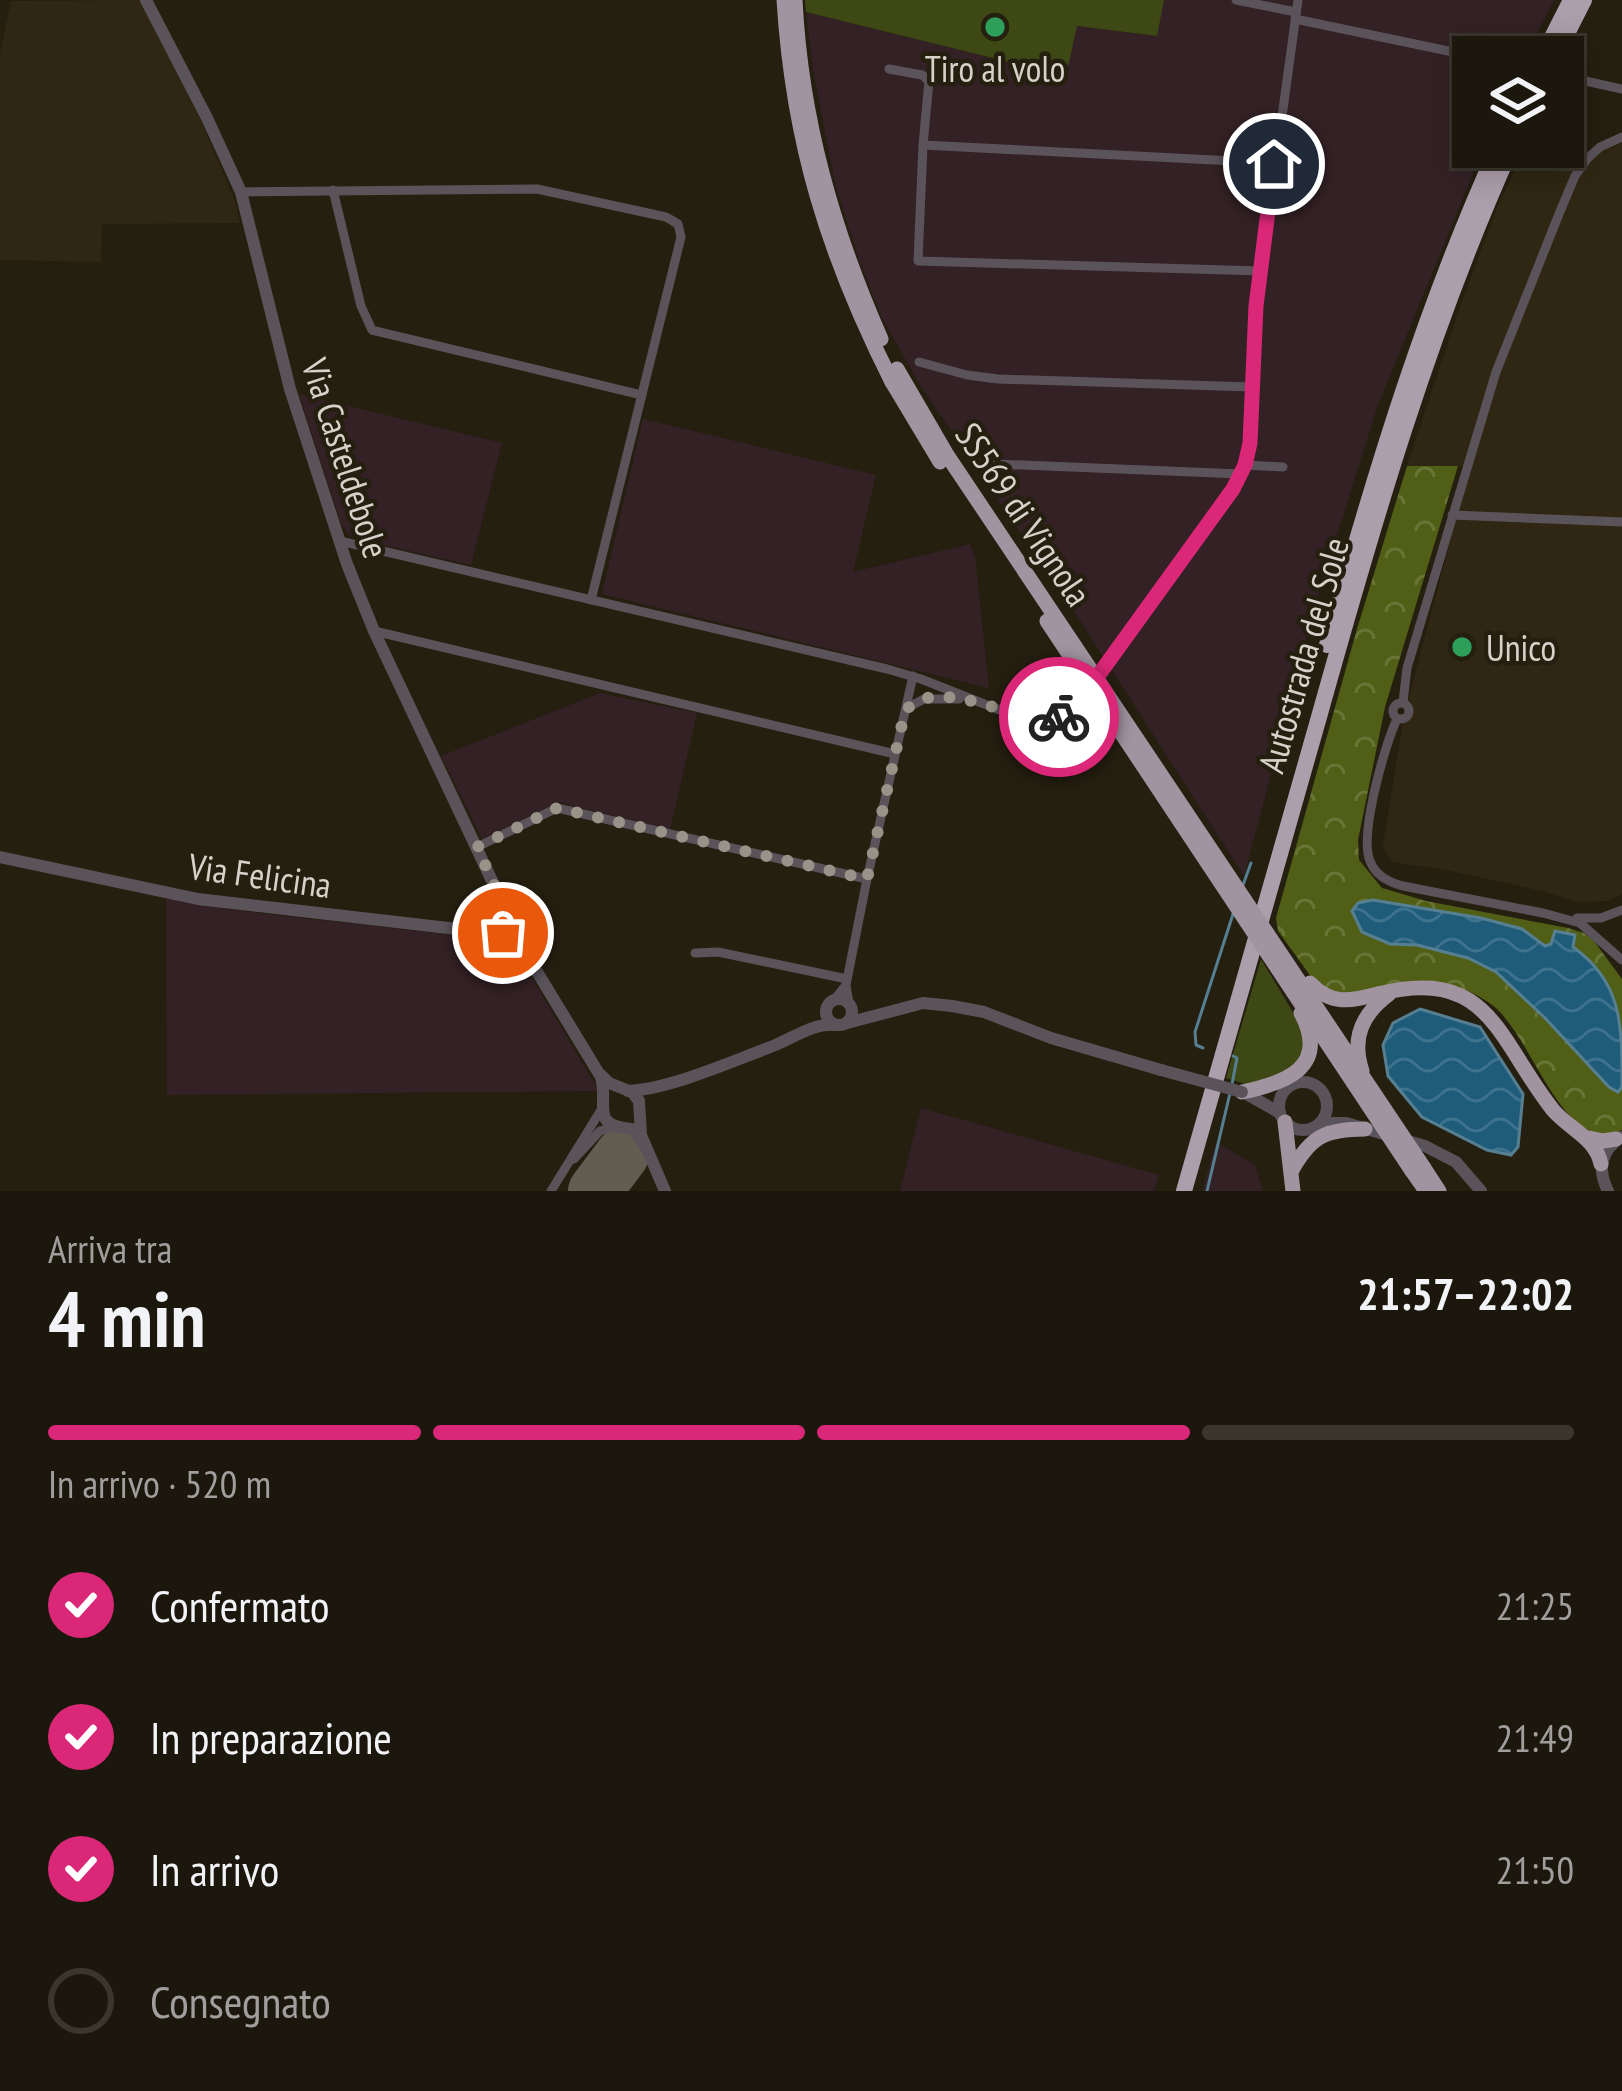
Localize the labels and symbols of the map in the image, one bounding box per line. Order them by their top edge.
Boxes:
marker: Tiro al volo [982,14,1008,40]
place label: Tiro al volo [925,45,1065,92]
pin [1223,113,1325,215]
street label: Via Casteldebole [291,351,400,564]
street label: SS569 di Vignola [945,413,1103,615]
street label: Autostrada del Sole [1247,532,1359,778]
place label: Unico [1486,624,1556,671]
marker: Unico [1449,634,1475,660]
courier [999,657,1119,777]
street label: Via Felicina [185,842,334,908]
pin [452,882,554,984]

